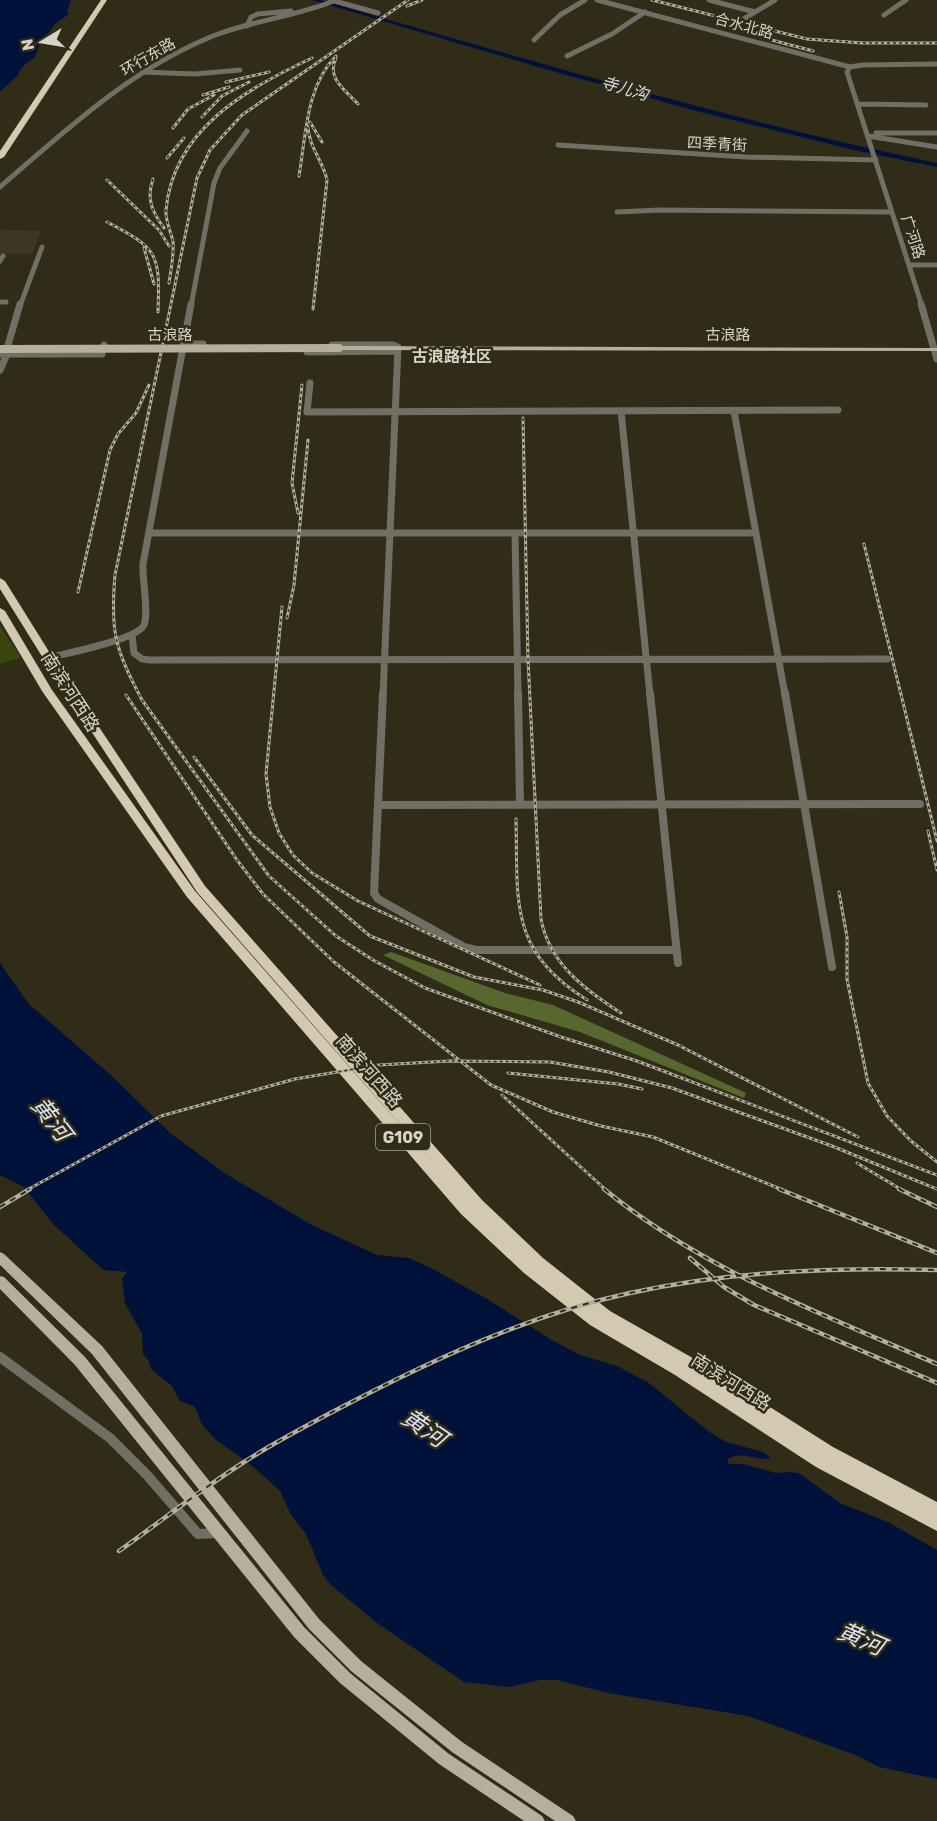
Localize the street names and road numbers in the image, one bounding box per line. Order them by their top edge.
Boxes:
street label: 合水北路 [713,10,775,42]
street label: 环行东路 [118,34,178,80]
street label: 四季青街 [687,133,747,155]
street label: 广河路 [897,213,929,261]
street label: 古浪路 [147,326,193,344]
street label: 古浪路 [705,326,751,344]
street label: 南滨河西路 [36,648,104,736]
street label: 南滨河西路 [331,1030,407,1112]
road number: G109 [376,1124,430,1150]
street label: 南滨河西路 [687,1349,775,1415]

